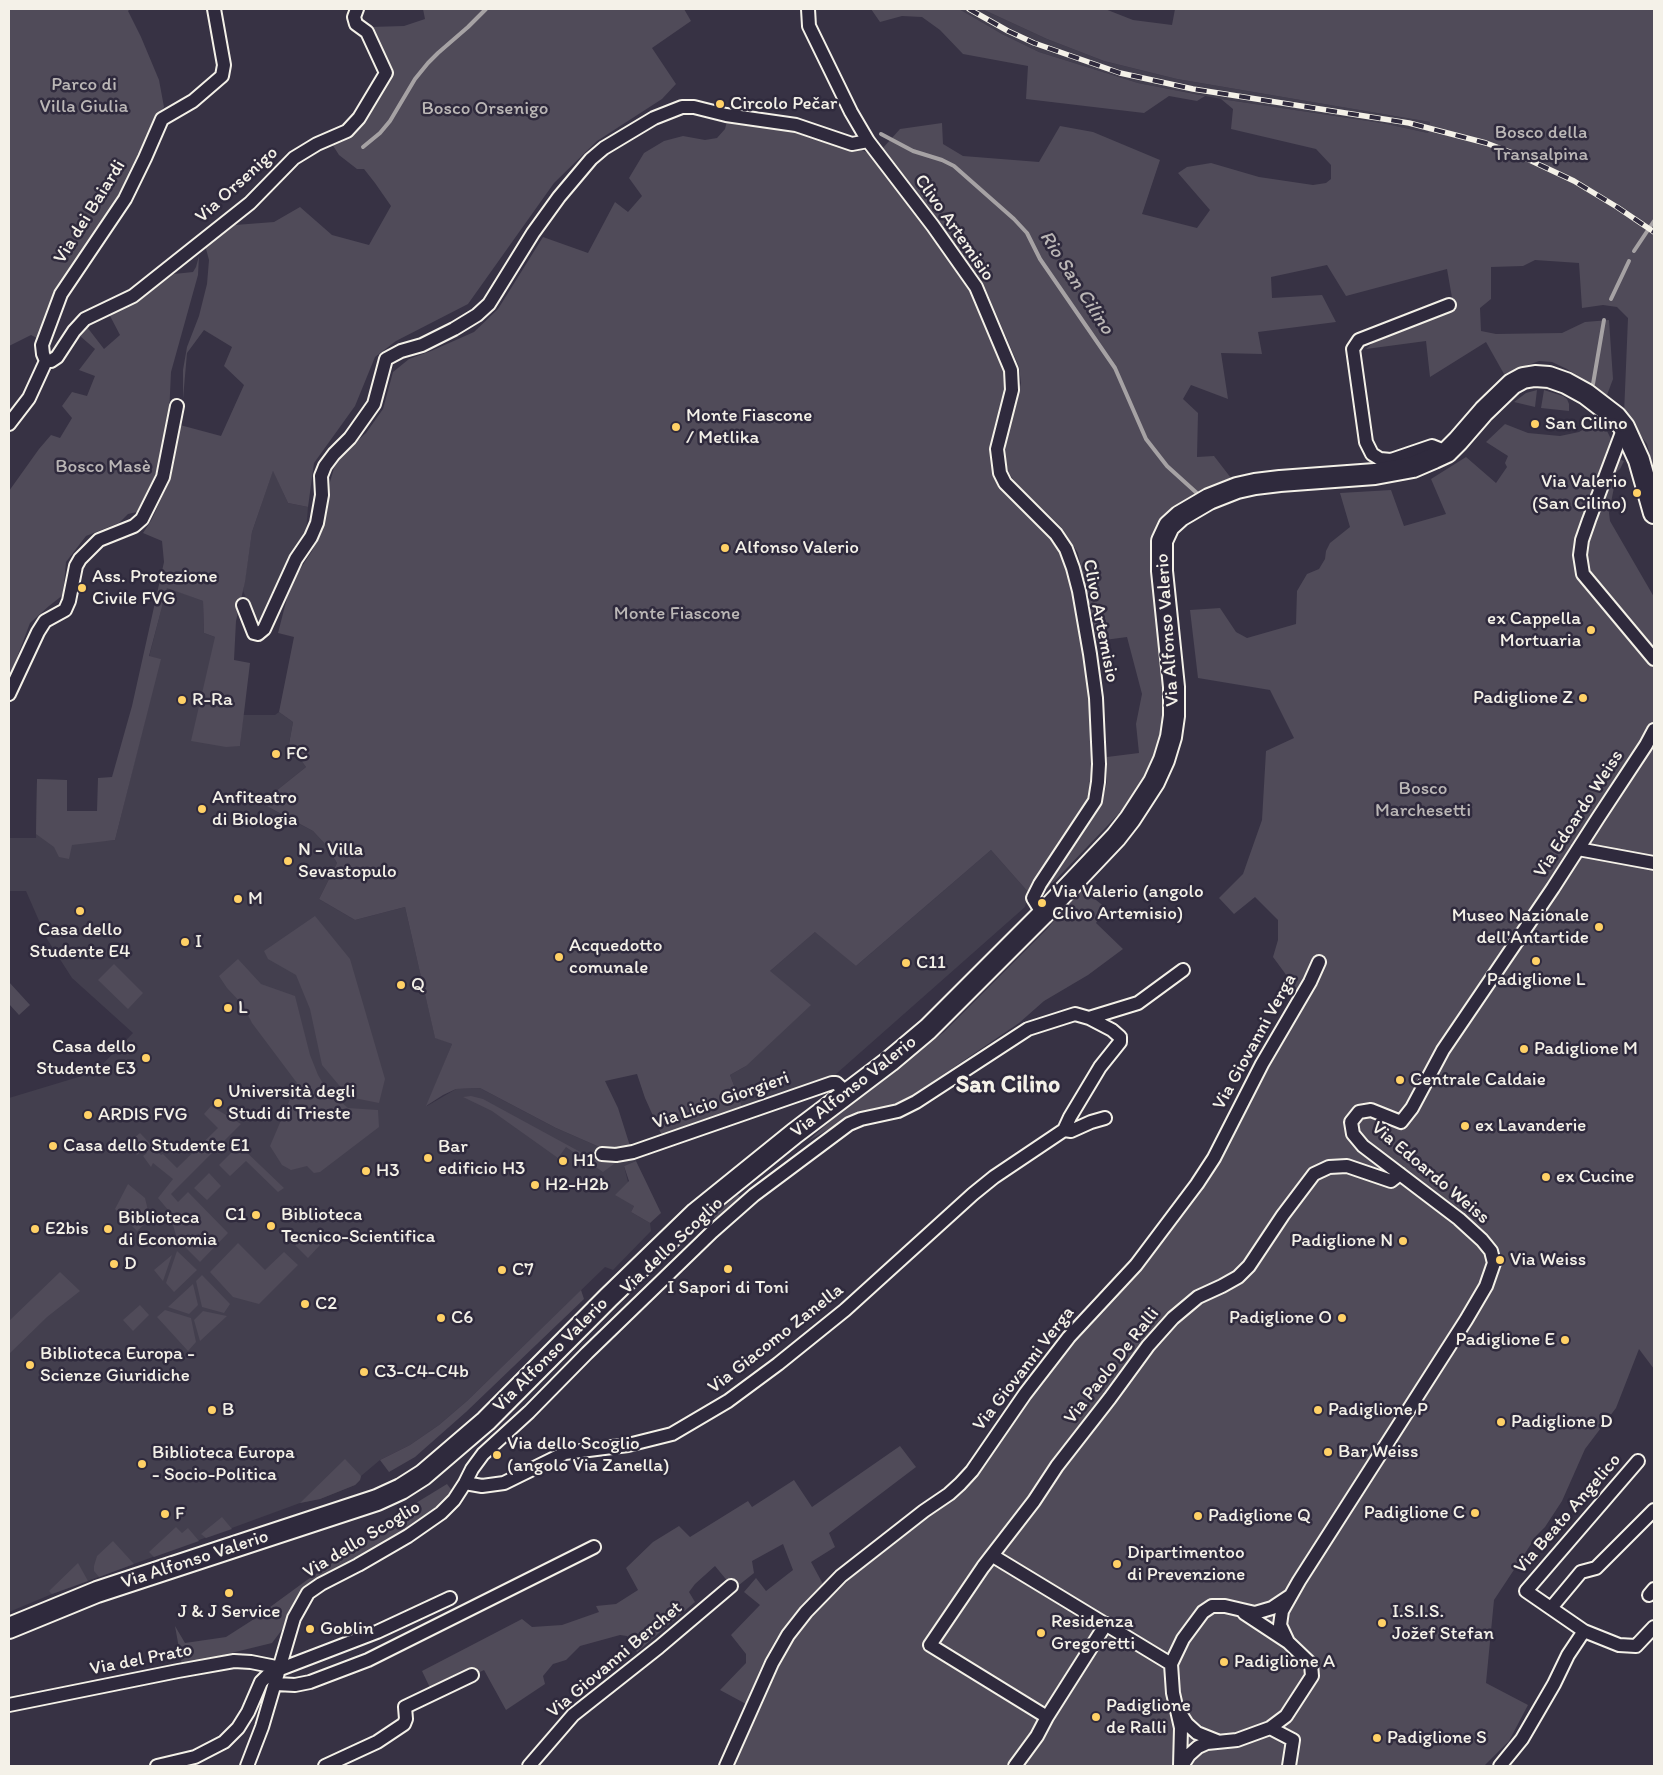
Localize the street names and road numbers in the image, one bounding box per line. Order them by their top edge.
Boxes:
street label: Via Orsenigo [191,142,283,228]
street label: Via dei Baiardi [49,156,131,268]
street label: Clivo Artemisio [909,170,999,286]
street label: Via Alfonso Valerio [1151,553,1185,707]
street label: Clivo Artemisio [1077,558,1123,684]
street label: Via Edoardo Weiss [1529,746,1629,882]
street label: Via Giovanni Verga [1208,970,1302,1114]
street label: Via Alfonso Valerio [786,1031,922,1143]
street label: Via Licio Giorgieri [650,1067,792,1135]
street label: Via Edoardo Weiss [1366,1117,1494,1229]
street label: Via dello Scoglio [616,1192,728,1300]
street label: Via Giacomo Zanella [704,1279,848,1399]
street label: Via Alfonso Valerio [489,1293,613,1417]
street label: Via Giovanni Verga [968,1302,1080,1436]
street label: Via Paolo De Ralli [1059,1303,1165,1429]
street label: Via Beato Angelico [1510,1449,1626,1579]
street label: Via dello Scoglio [299,1496,425,1584]
street label: Via Alfonso Valerio [118,1525,272,1595]
street label: Via Giovanni Berchet [543,1597,687,1723]
street label: Via del Prato [88,1639,194,1681]

